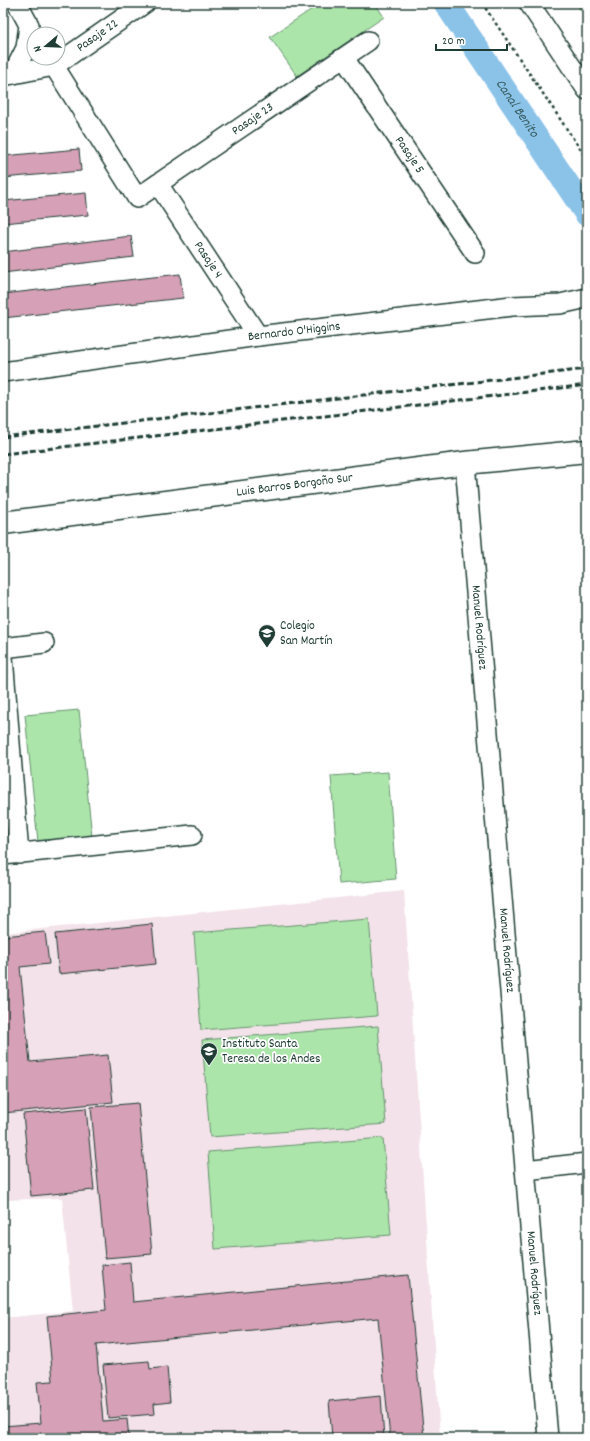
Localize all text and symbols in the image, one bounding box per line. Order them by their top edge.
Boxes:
street label: Pasaje 22 [73,15,122,57]
north arrow [26,26,66,66]
scale bar [436,26,507,52]
text: 20 m [442,33,465,50]
text: N [30,43,47,54]
water label: Canal Benito [490,75,544,142]
street label: Pasaje 23 [228,98,278,140]
street label: Pasaje 5 [390,132,429,178]
street label: Pasaje 4 [189,238,227,282]
street label: Bernardo O'Higgins [247,317,341,347]
street label: Luis Barros Borgoño Sur [235,468,354,502]
street label: Manuel Rodríguez [466,584,492,670]
place label: Colegio San Martín [280,617,333,651]
school or university icon: Colegio San Martín [257,623,277,648]
street label: Manuel Rodríguez [493,907,520,993]
place label: Instituto Santa Teresa de los Andes [222,1035,321,1069]
school or university icon: Instituto Santa Teresa de los Andes [199,1041,219,1066]
street label: Manuel Rodríguez [521,1230,547,1316]

